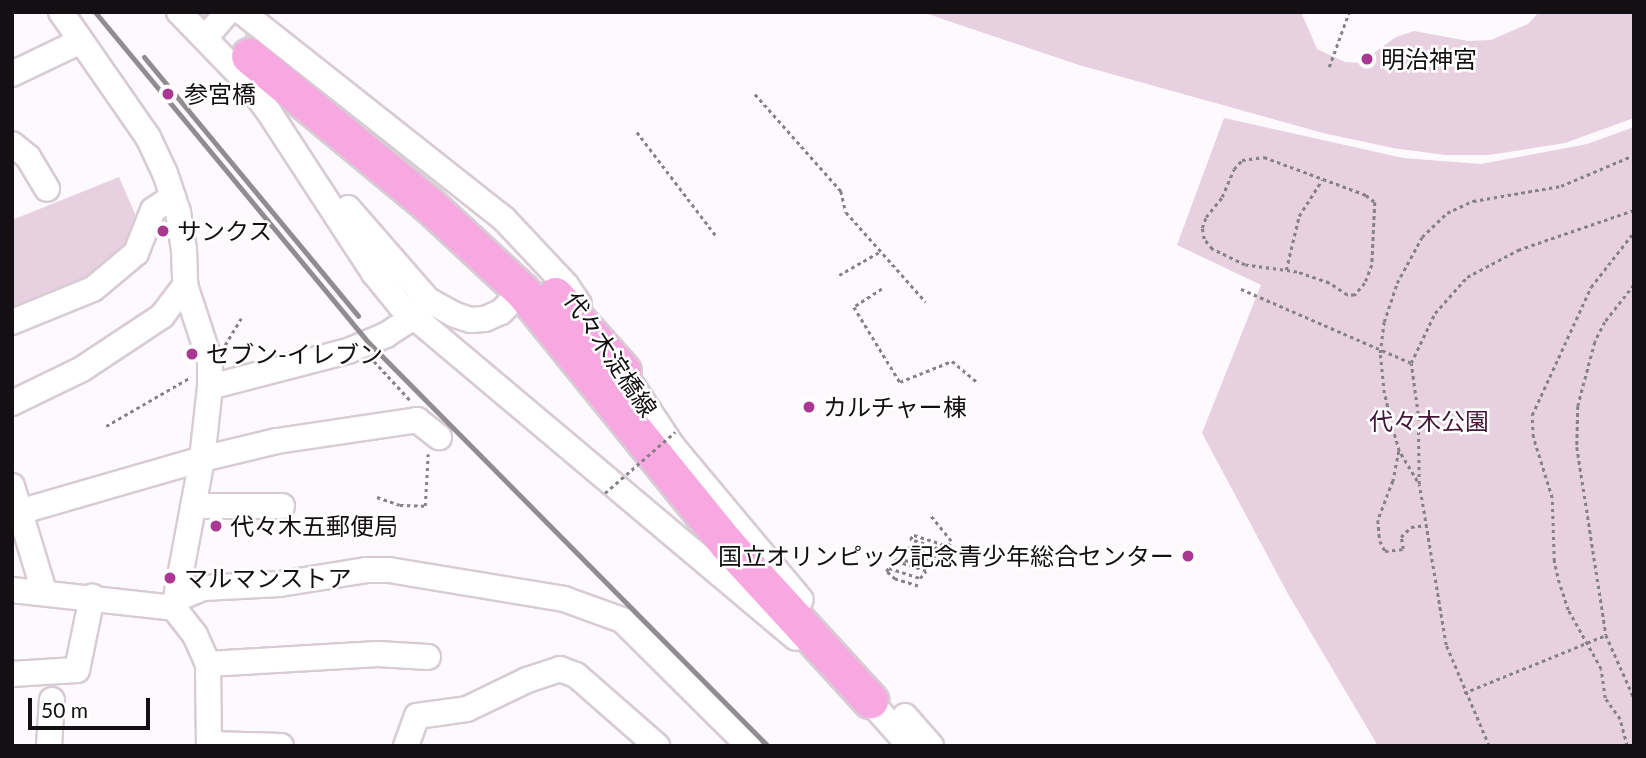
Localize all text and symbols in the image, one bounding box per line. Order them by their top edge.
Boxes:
place label: 明治神宮 [1381,45,1477,73]
marker: 明治神宮 [1359,51,1375,67]
place label: 参宮橋 [184,80,256,108]
marker: 参宮橋 [158,84,178,104]
place label: サンクス [177,217,273,245]
marker: サンクス [155,223,171,239]
street label: 代々木淀橋線 [559,286,663,422]
place label: セブン-イレブン [206,340,383,368]
marker: セブン-イレブン [184,346,200,362]
place label: カルチャー棟 [823,393,967,421]
marker: カルチャー棟 [801,399,817,415]
park label: 代々木公園 [1369,407,1489,435]
place label: 代々木五郵便局 [230,512,398,540]
marker: 代々木五郵便局 [208,518,224,534]
place label: 国立オリンピック記念青少年総合センター [718,542,1174,570]
marker: 国立オリンピック記念青少年総合センター [1180,548,1196,564]
place label: マルマンストア [184,564,352,592]
marker: マルマンストア [162,570,178,586]
scale bar [32,684,154,728]
text: 50 m [41,697,88,722]

